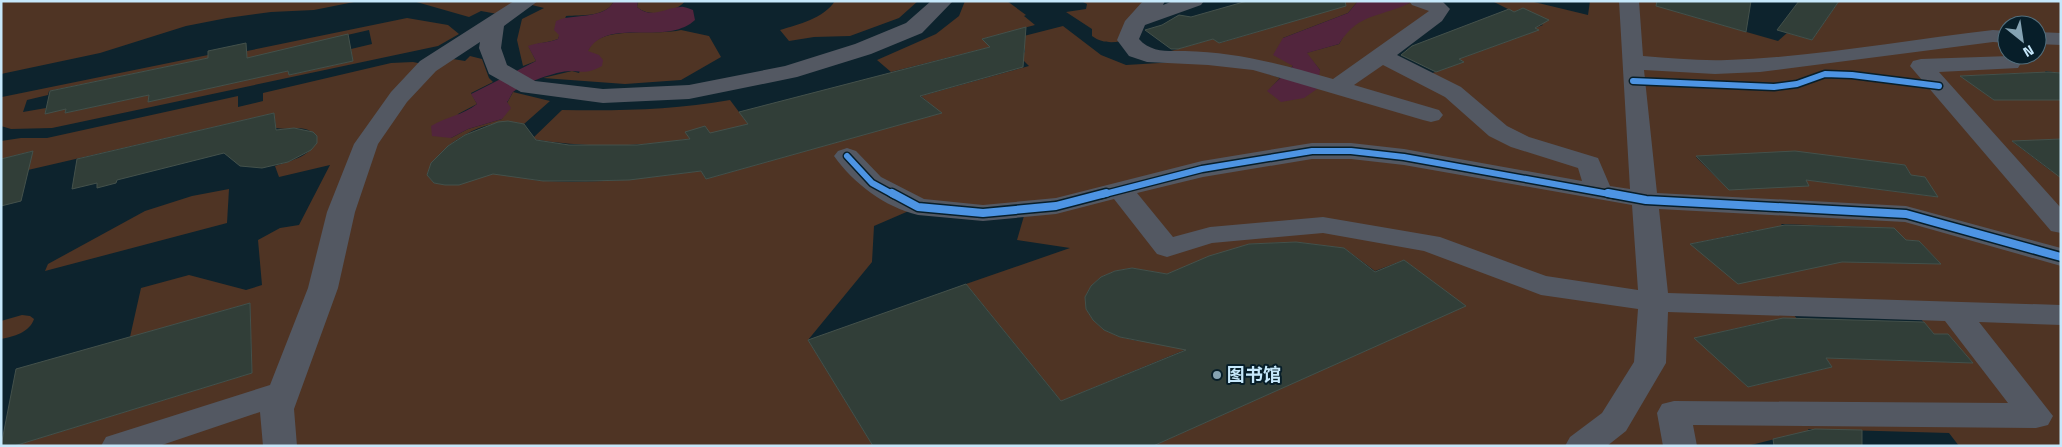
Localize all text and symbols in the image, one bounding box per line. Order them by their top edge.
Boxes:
north arrow [1997,15,2047,65]
text: N [2019,40,2038,63]
place label: 图书馆 [1227,361,1281,388]
marker: 图书馆 [1211,369,1223,381]

